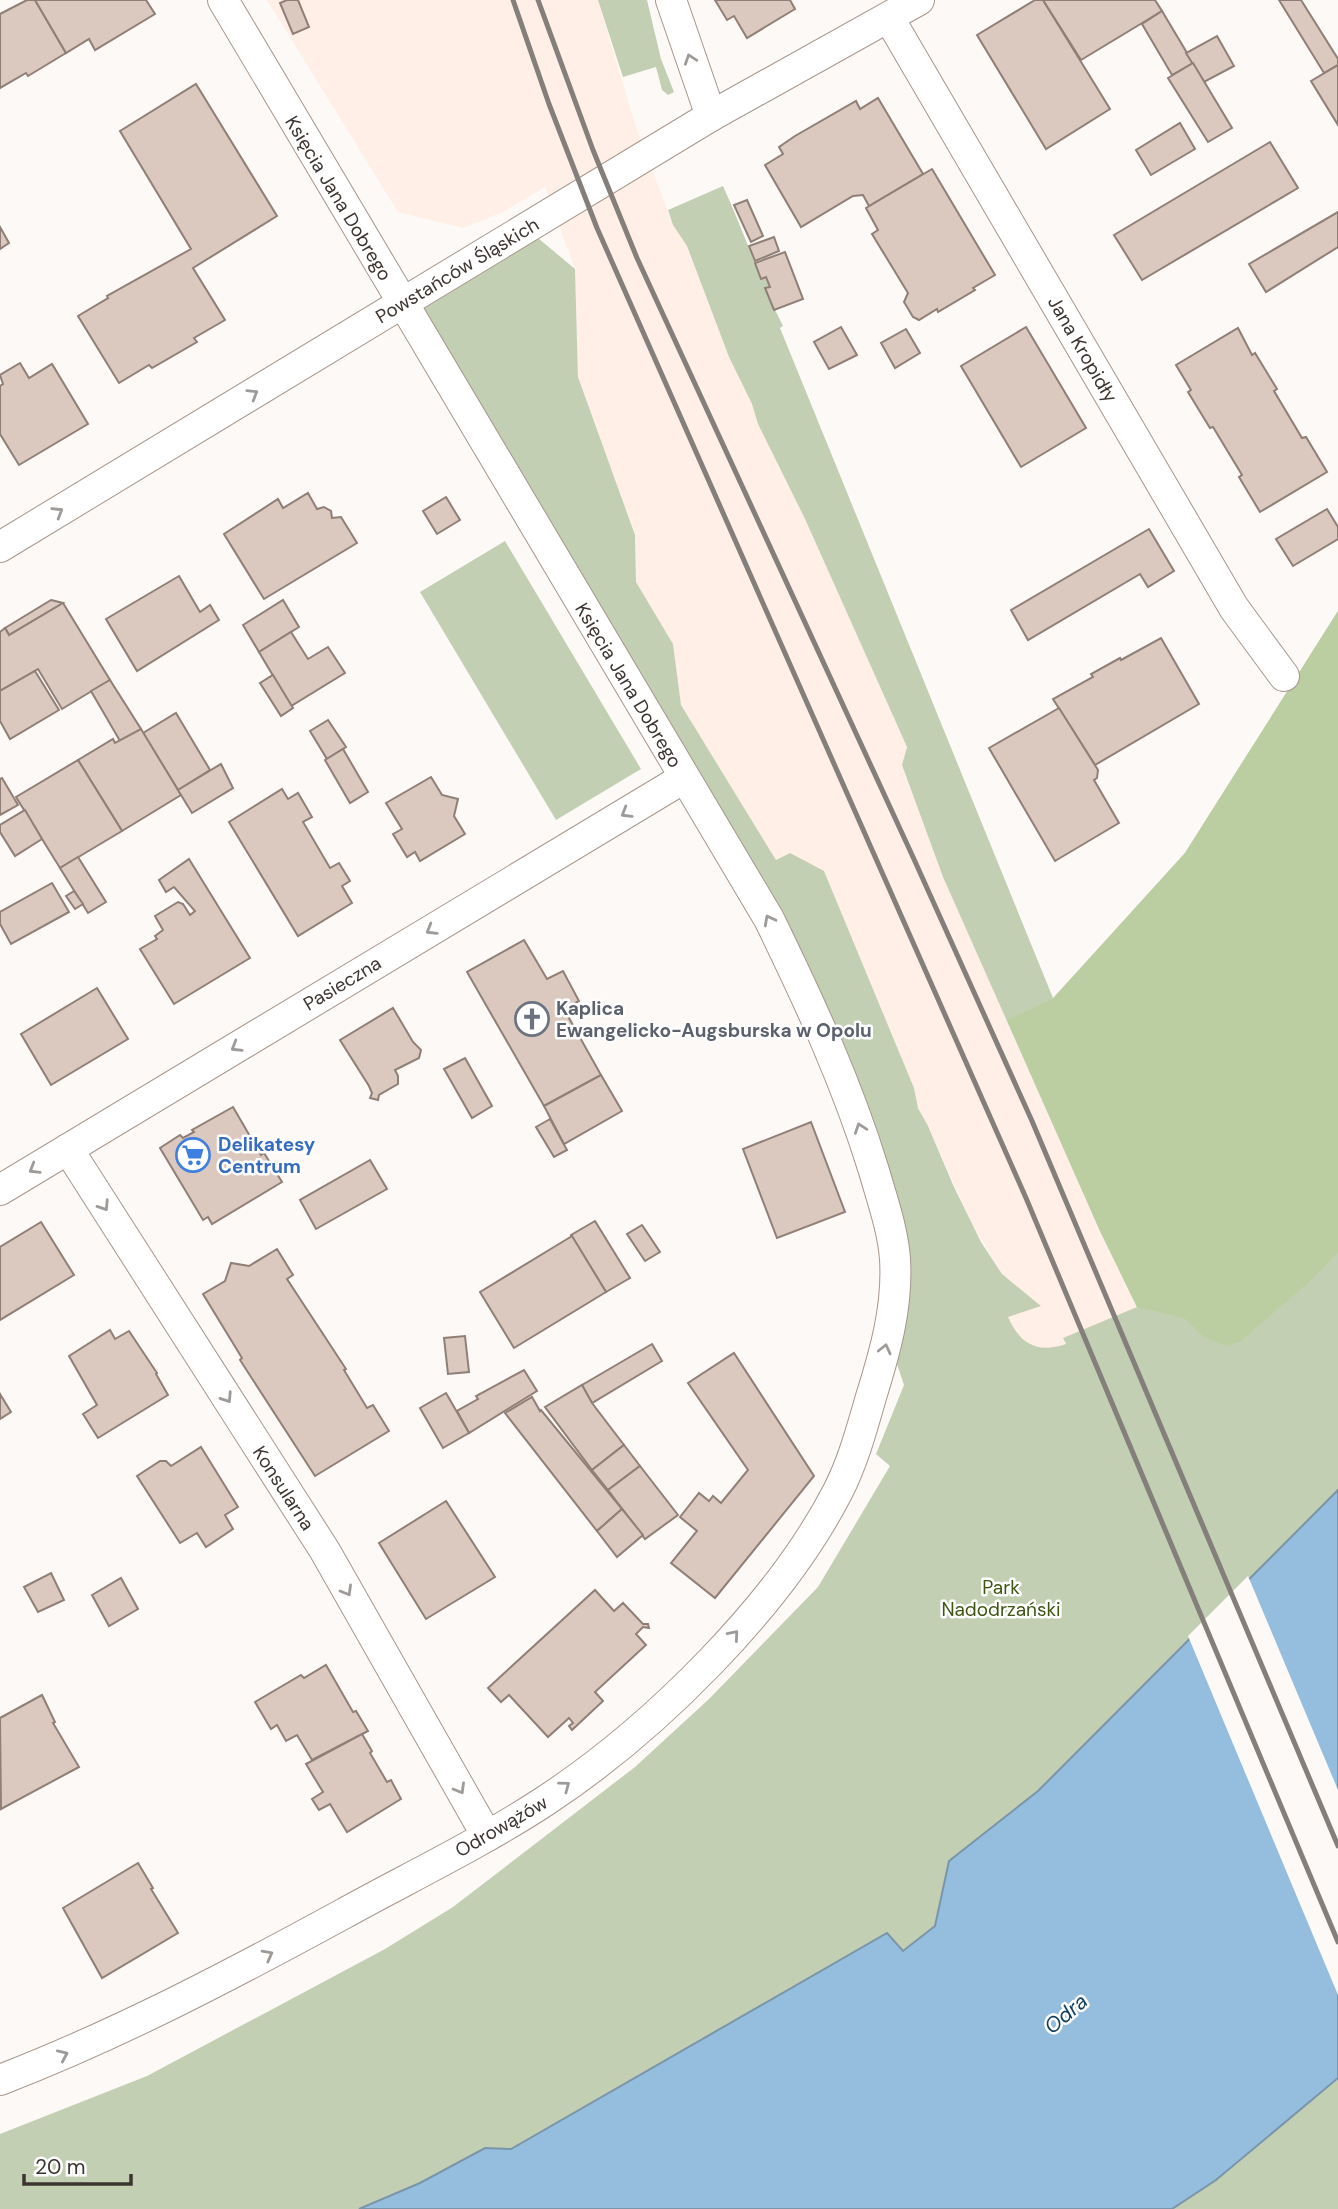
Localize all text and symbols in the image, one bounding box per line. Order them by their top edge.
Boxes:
one-way arrow [684,53,698,65]
street label: Księcia Jana Dobrego [279,111,398,285]
street label: Powstańców Śląskich [371,212,543,329]
street label: Jana Kropidły [1042,292,1123,407]
one-way arrow [245,390,258,403]
one-way arrow [51,507,64,520]
street label: Księcia Jana Dobrego [569,598,688,772]
one-way arrow [620,804,633,817]
one-way arrow [763,914,777,927]
one-way arrow [425,922,438,935]
street label: Pasieczna [299,950,386,1016]
place label: Kaplica Ewangelicko-Augsburska w Opolu [556,996,872,1043]
church icon: Kaplica Ewangelicko-Augsburska w Opolu [513,1000,551,1038]
one-way arrow [230,1039,243,1052]
one-way arrow [854,1122,868,1134]
place label: Delikatesy Centrum [218,1132,316,1179]
supermarket icon: Delikatesy Centrum [174,1136,212,1174]
one-way arrow [28,1161,41,1174]
one-way arrow [96,1199,109,1212]
one-way arrow [877,1344,891,1356]
one-way arrow [218,1390,231,1403]
street label: Konsularna [247,1441,320,1535]
park label: Park Nadodrzański [941,1575,1061,1622]
one-way arrow [339,1583,352,1596]
one-way arrow [726,1630,739,1643]
one-way arrow [452,1781,465,1794]
one-way arrow [557,1782,570,1795]
street label: Odrowążów [450,1790,552,1863]
one-way arrow [260,1949,273,1963]
water label: Odra [1038,1988,1094,2040]
one-way arrow [56,2049,69,2063]
scale bar [24,2142,131,2186]
text: 20 m [35,2153,86,2181]

